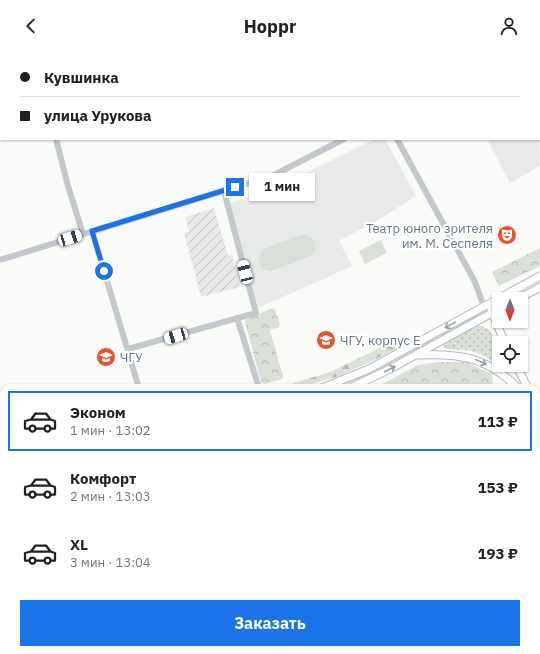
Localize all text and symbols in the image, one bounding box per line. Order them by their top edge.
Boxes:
icon: back [20,15,42,37]
text: Hoppr [244,15,296,38]
icon: person [498,15,520,37]
text: Кувшинка [44,68,119,87]
text: улица Урукова [44,106,152,125]
callout: 1 мин [249,173,315,201]
route end [226,178,244,196]
text: 1 мин [264,178,300,195]
place label: Театр юного зрителя им. М. Сеспеля [366,220,493,252]
theatre icon: Театр юного зрителя им. М. Сеспеля [496,224,518,246]
car [57,229,83,247]
car [236,259,254,285]
route start [95,262,113,280]
north arrow [492,292,528,328]
map controls [492,292,528,372]
one-way arrow [444,322,456,330]
car [163,327,189,345]
school or university icon: ЧГУ, корпус Е [315,329,337,351]
place label: ЧГУ, корпус Е [340,332,421,349]
button: locate [492,336,528,372]
school or university icon: ЧГУ [95,346,117,368]
place label: ЧГУ [120,349,143,366]
one-way arrow [475,359,487,366]
one-way arrow [384,365,396,372]
icon: car [22,403,58,439]
text: Эконом [70,403,126,422]
text: 113 ₽ [478,412,518,431]
text: 1 мин · 13:02 [70,422,151,439]
icon: car [22,469,58,505]
text: Комфорт [70,469,136,488]
text: 153 ₽ [478,478,518,497]
text: 2 мин · 13:03 [70,488,151,505]
icon: car [22,535,58,571]
text: XL [70,535,88,554]
text: 193 ₽ [478,544,518,563]
text: 3 мин · 13:04 [70,554,151,571]
button: Заказать [20,600,520,646]

